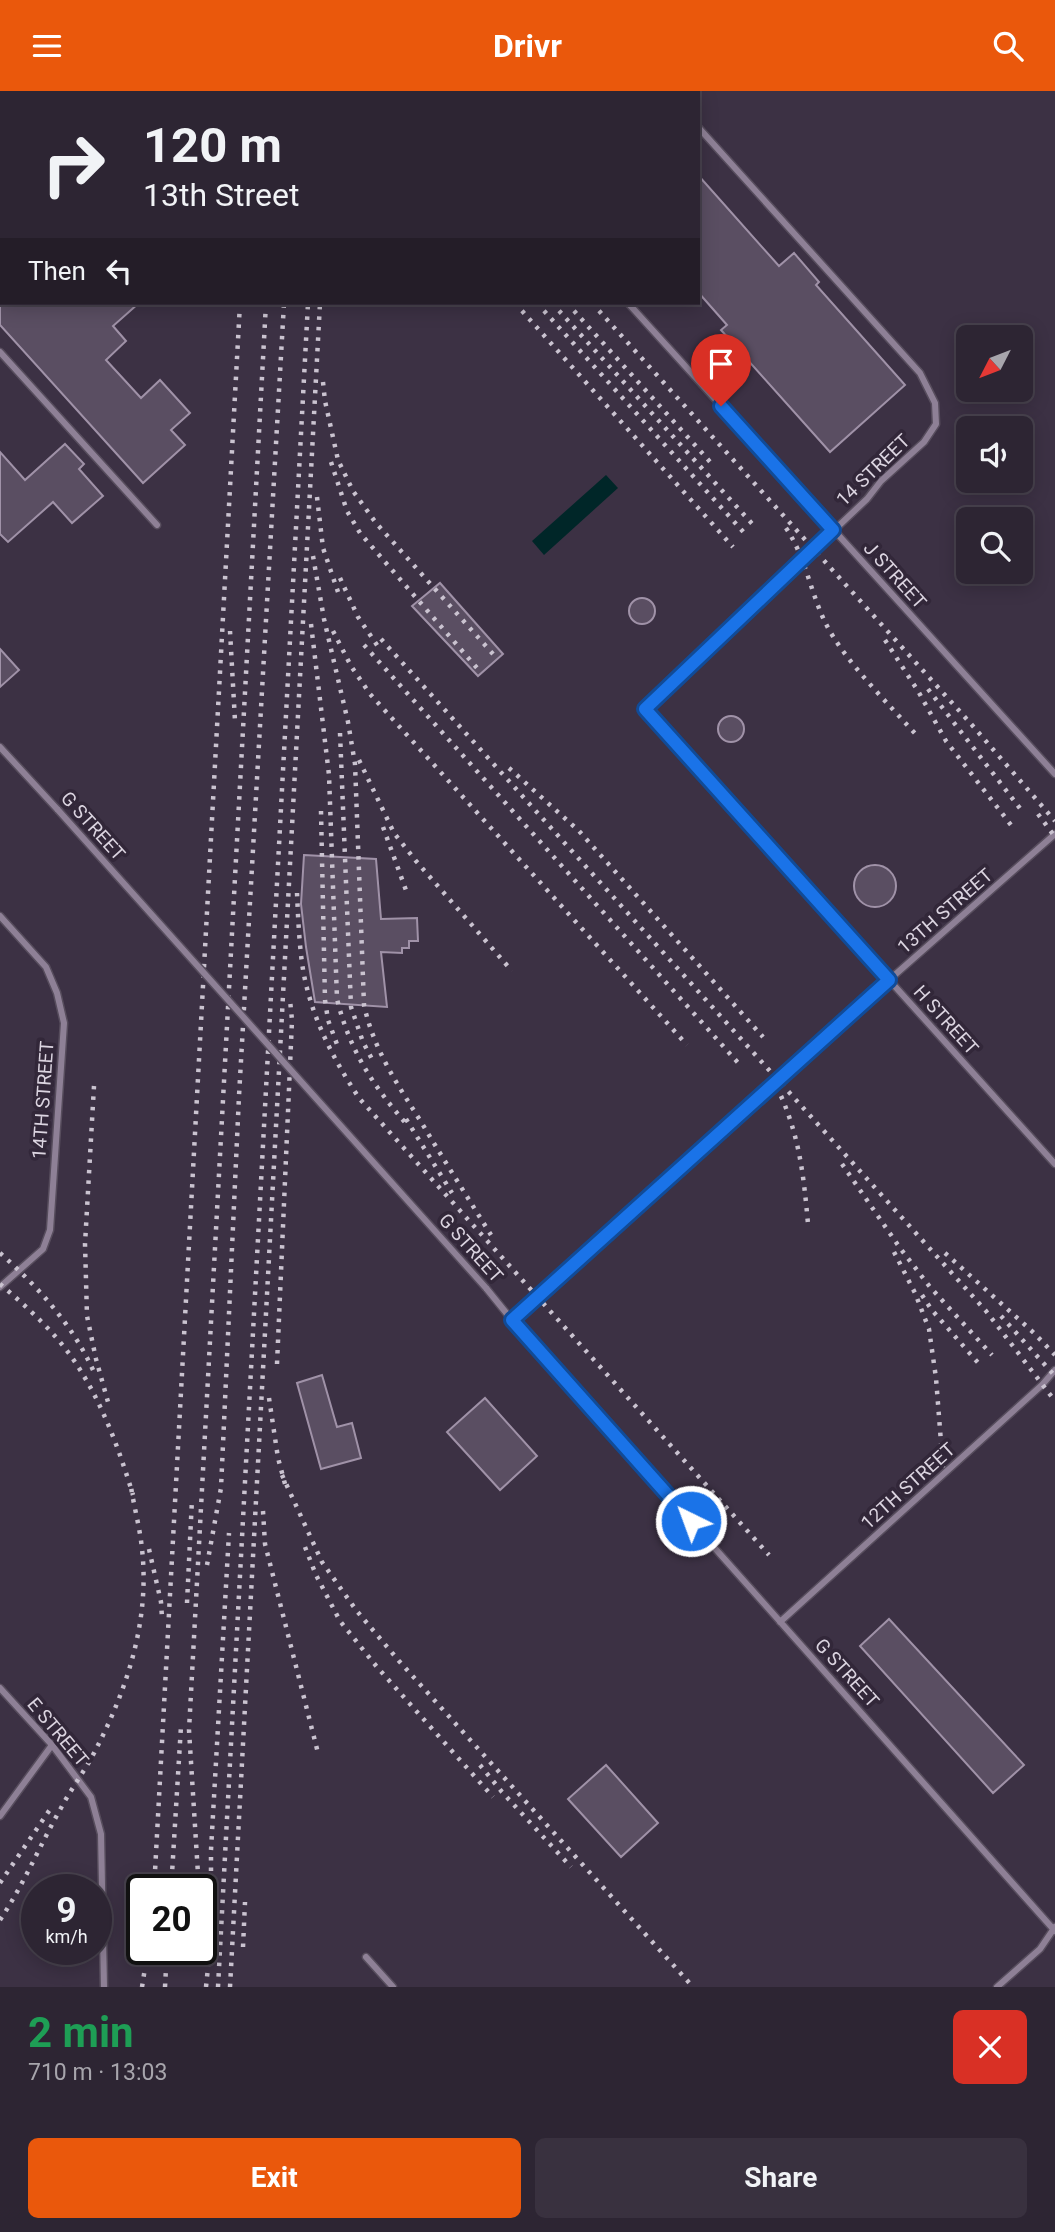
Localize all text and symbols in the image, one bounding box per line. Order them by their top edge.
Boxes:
icon: menu [28,27,66,65]
text: Drivr [493,27,562,65]
icon: search [989,27,1027,65]
text: 120 m [143,117,282,174]
icon: right [28,119,119,210]
text: 13th Street [143,176,299,214]
icon: left [100,252,138,290]
text: Then [28,256,86,286]
north arrow [956,325,1032,403]
map controls [956,325,1033,584]
pin [691,334,751,406]
icon: arrive [702,345,740,383]
button: sound [956,416,1033,493]
street label: 14 STREET [831,429,915,511]
button: search [956,507,1033,584]
street label: J STREET [859,537,931,613]
street label: G STREET [56,787,130,865]
street label: 13TH STREET [893,863,997,959]
street label: H STREET [909,980,983,1060]
street label: 14TH STREET [27,1040,59,1160]
street label: G STREET [434,1209,508,1287]
street label: 12TH STREET [856,1438,960,1534]
position arrow [654,1484,728,1558]
street label: G STREET [810,1634,884,1712]
street label: E STREET [23,1693,93,1771]
speed limit sign: 20 [126,1874,217,1965]
text: 9 [56,1890,77,1931]
text: km/h [45,1926,88,1947]
text: 2 min [28,2008,134,2057]
button: close [953,2010,1027,2084]
text: 710 m · 13:03 [28,2059,167,2086]
button: Exit [28,2138,521,2218]
button: Share [535,2138,1027,2218]

